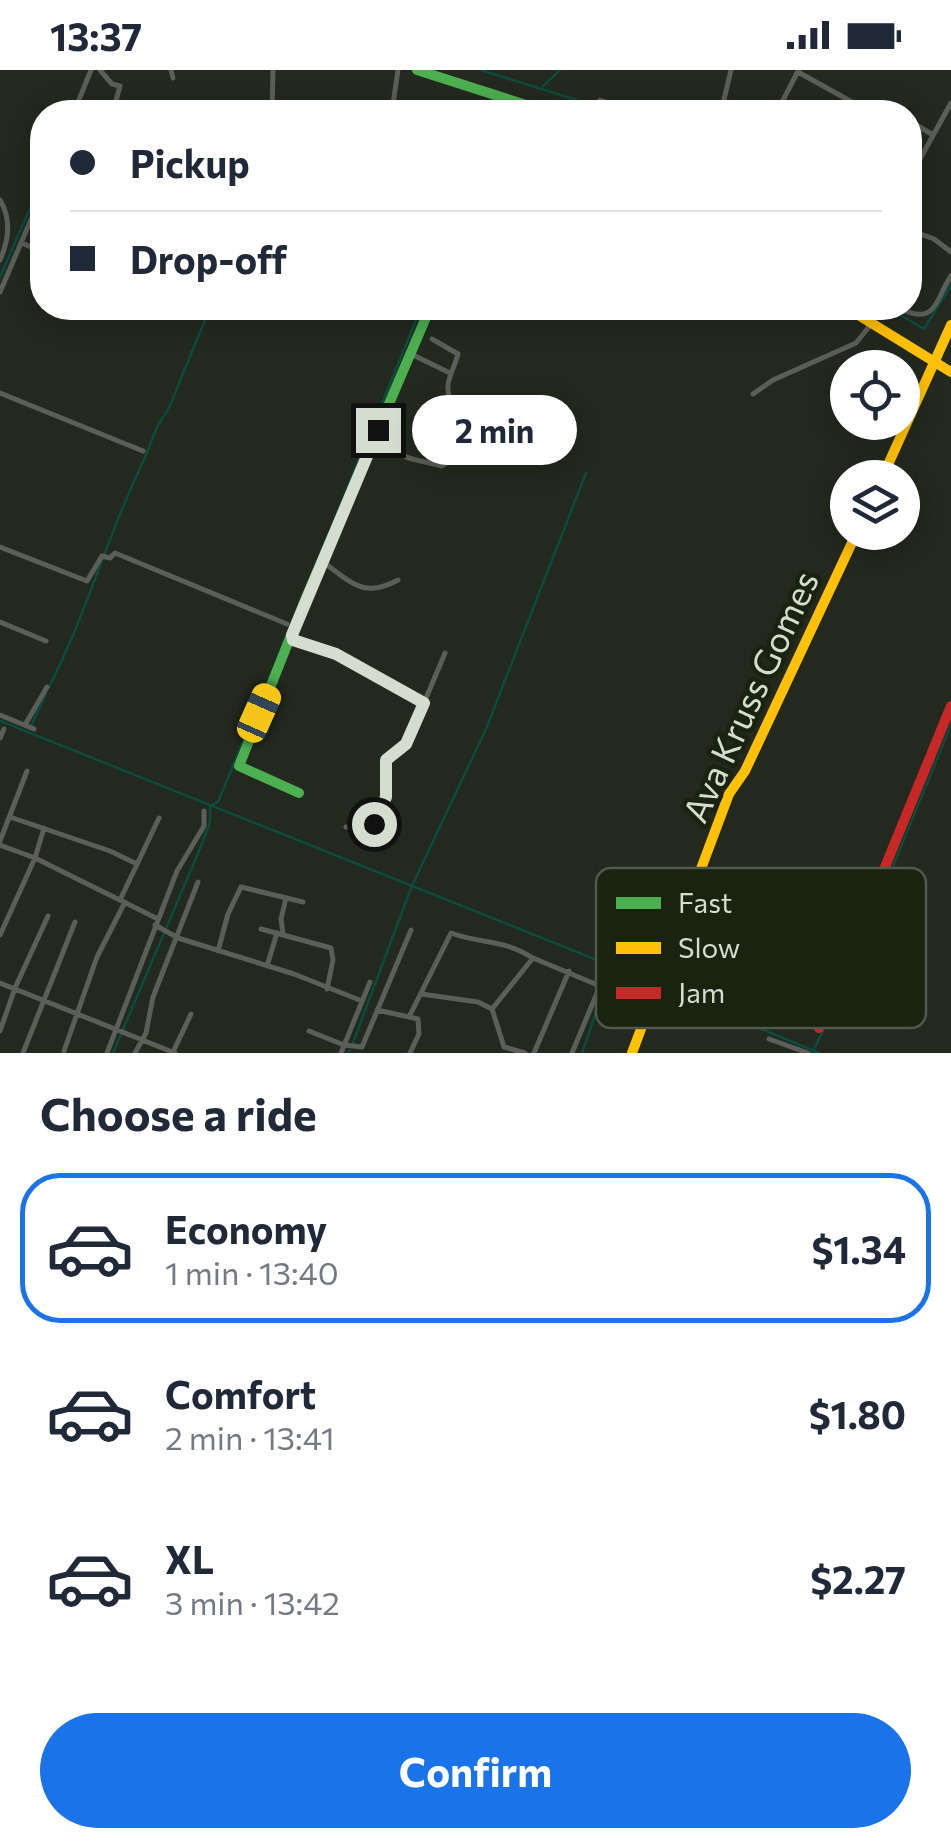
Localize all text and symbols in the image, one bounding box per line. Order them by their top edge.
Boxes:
text: 13:37 [50,12,142,59]
text: Pickup [130,139,250,186]
text: Drop-off [130,235,287,282]
map controls [830,350,920,550]
button: locate [830,350,920,440]
callout: 2 min [413,395,578,465]
route end [356,408,401,453]
text: 2 min [455,410,534,450]
button: layers [830,460,920,550]
street label: Ava Kruss Gomes [672,563,826,829]
car [233,679,285,747]
route start [352,802,397,847]
legend [596,868,926,1028]
text: Fast [678,885,732,919]
text: Slow [678,930,740,964]
text: Jam [678,975,725,1009]
text: Choose a ride [40,1085,317,1140]
icon: car [45,1203,135,1293]
text: Economy [165,1205,327,1252]
text: $1.34 [811,1225,906,1272]
text: 1 min · 13:40 [165,1252,339,1292]
icon: car [45,1368,135,1458]
text: Comfort [165,1370,316,1417]
text: $1.80 [809,1390,906,1437]
text: 2 min · 13:41 [165,1417,335,1457]
icon: car [45,1533,135,1623]
text: XL [165,1535,214,1582]
text: $2.27 [810,1555,906,1602]
text: 3 min · 13:42 [165,1582,340,1622]
button: Confirm [40,1713,911,1828]

